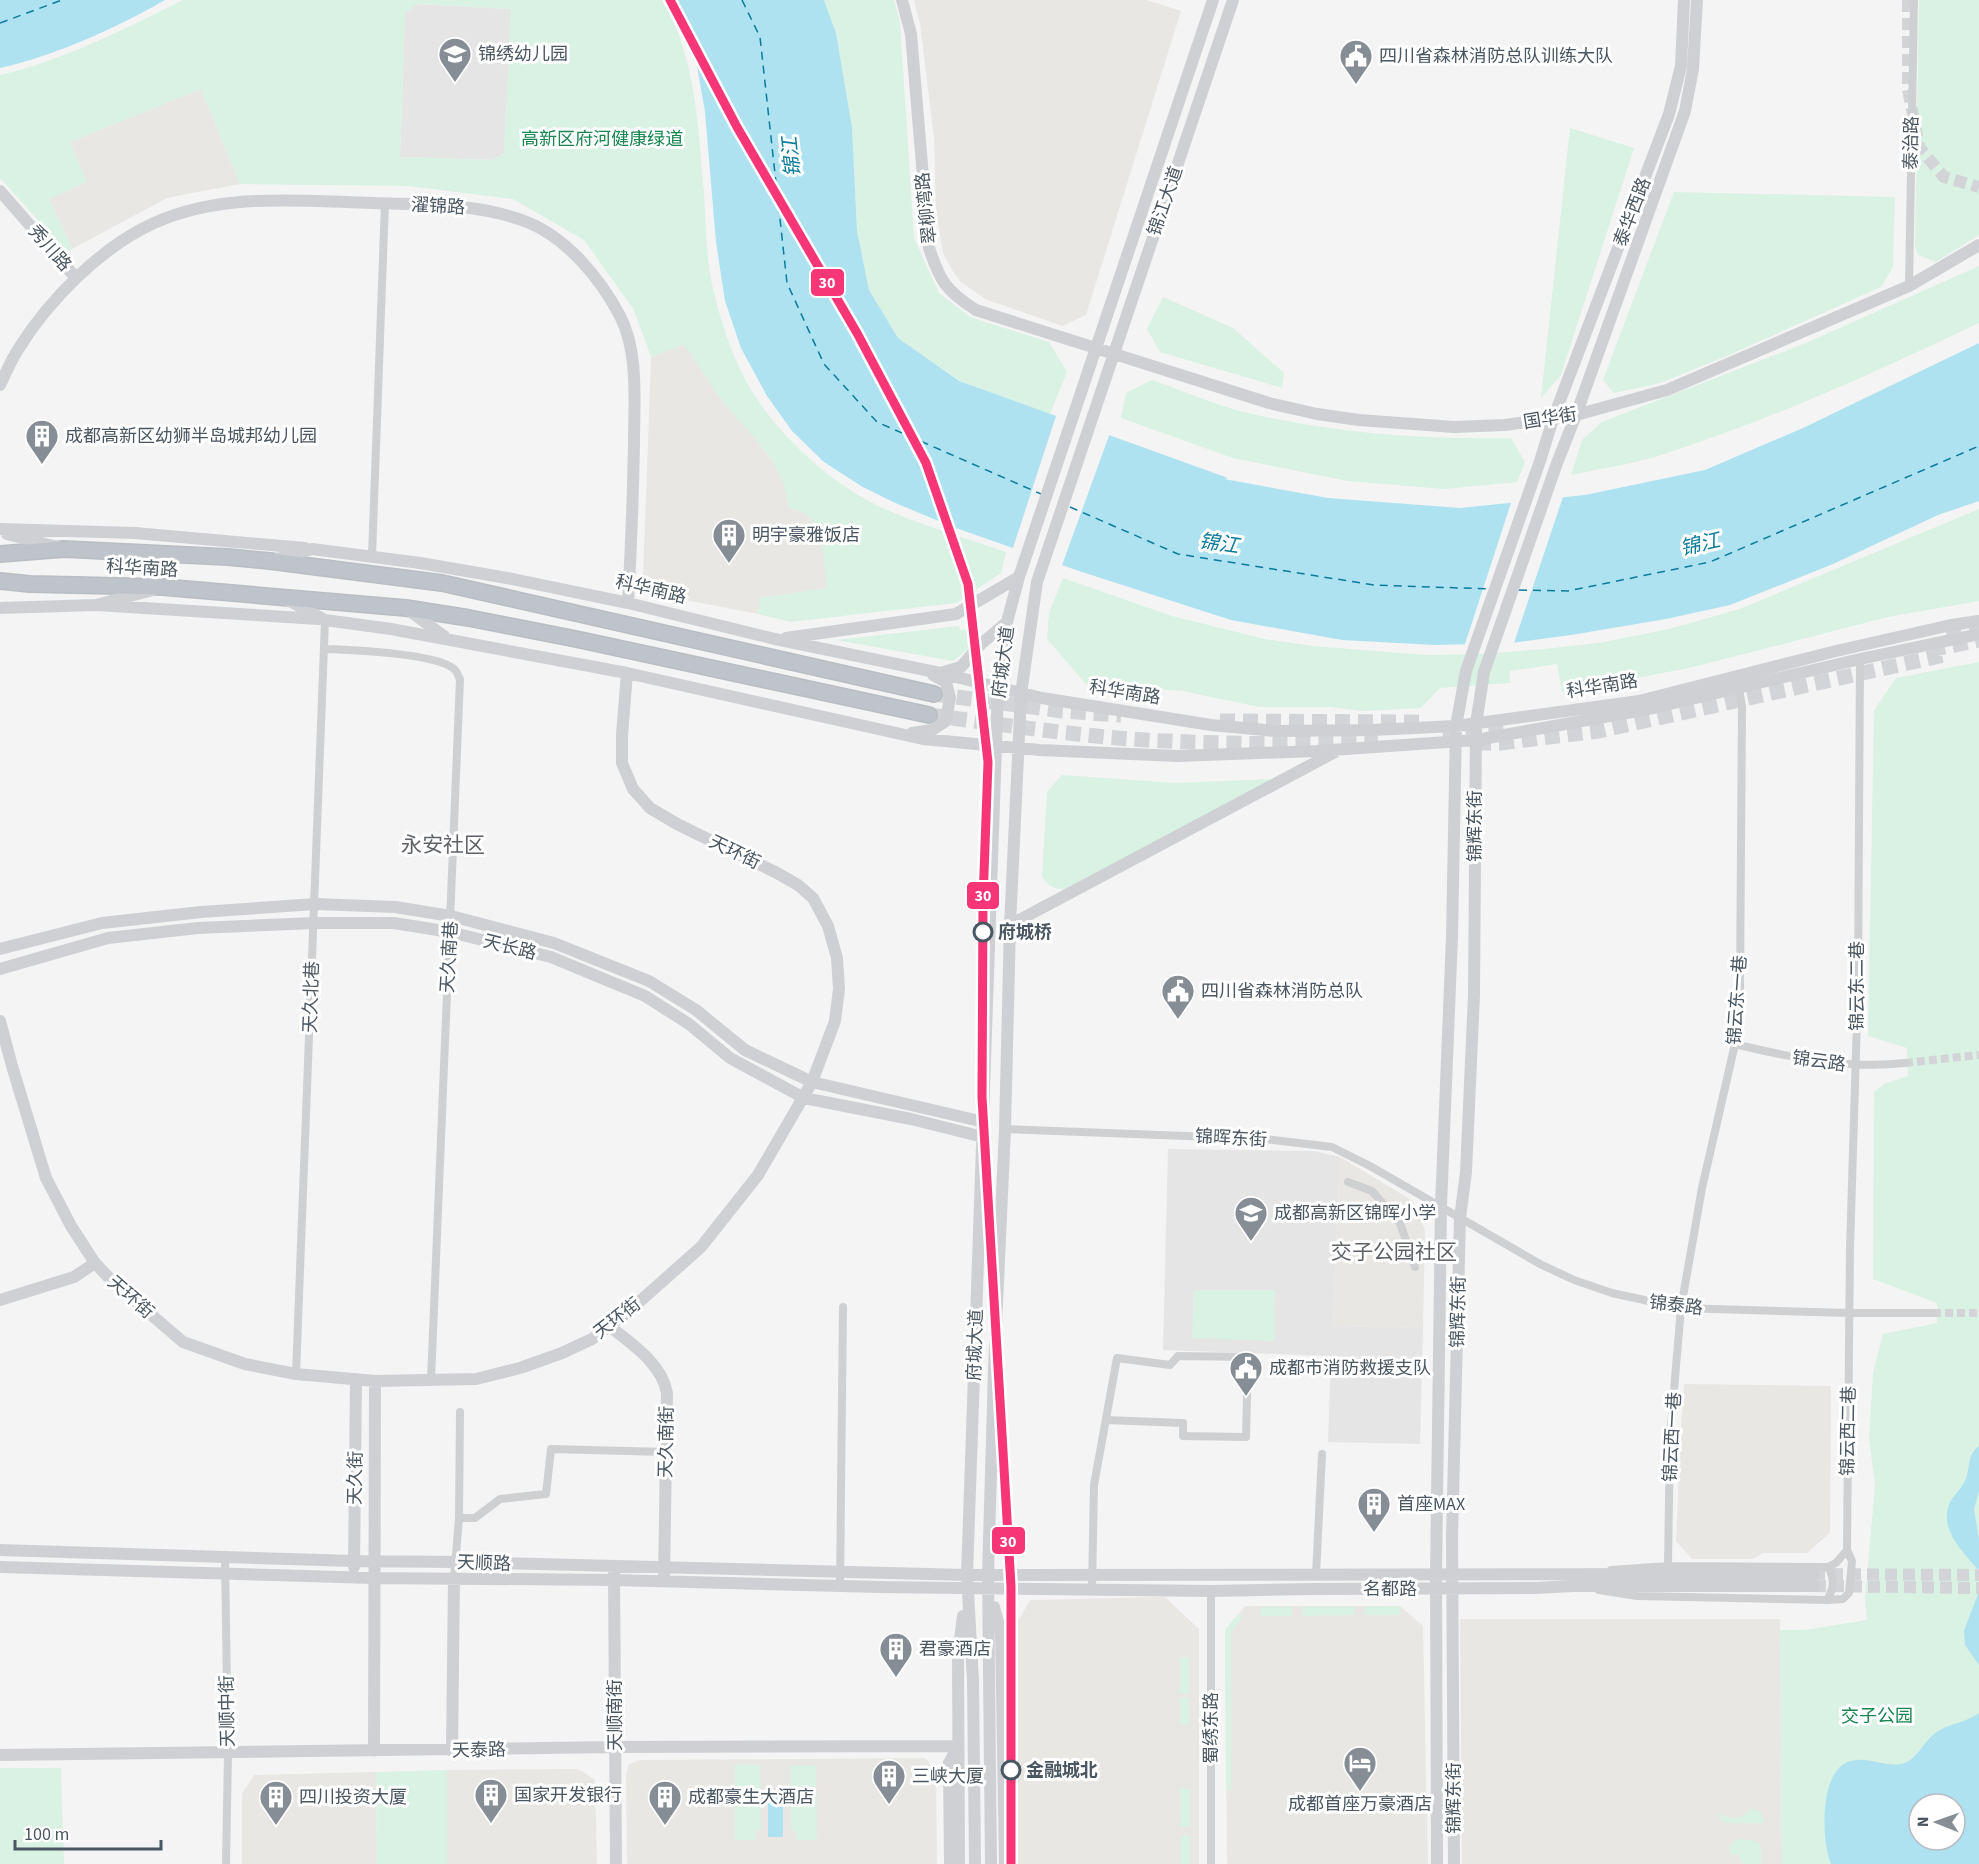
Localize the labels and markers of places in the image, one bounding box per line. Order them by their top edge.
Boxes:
school or university icon: 锦绣幼儿园 [437,36,473,83]
public building icon: 四川省森林消防总队训练大队 [1338,38,1374,85]
place label: 锦绣幼儿园 [478,42,568,67]
place label: 四川省森林消防总队训练大队 [1379,44,1613,69]
building icon: 成都高新区幼狮半岛城邦幼儿园 [24,418,60,465]
place label: 成都高新区幼狮半岛城邦幼儿园 [65,424,317,449]
building icon: 明宇豪雅饭店 [711,517,747,564]
place label: 明宇豪雅饭店 [752,523,860,548]
place label: 府城桥 [998,920,1052,945]
marker: 府城桥 [973,922,993,942]
public building icon: 四川省森林消防总队 [1160,973,1196,1020]
place label: 四川省森林消防总队 [1201,979,1363,1004]
school or university icon: 成都高新区锦晖小学 [1233,1195,1269,1242]
place label: 成都高新区锦晖小学 [1274,1201,1436,1226]
public building icon: 成都市消防救援支队 [1228,1350,1264,1397]
place label: 成都市消防救援支队 [1269,1356,1431,1381]
building icon: 首座MAX [1356,1486,1392,1533]
place label: 首座MAX [1397,1492,1465,1517]
building icon: 君豪酒店 [878,1631,914,1678]
place label: 君豪酒店 [919,1637,991,1662]
hotel icon: 成都首座万豪酒店 [1342,1745,1378,1792]
building icon: 三峡大厦 [871,1758,907,1805]
place label: 金融城北 [1026,1758,1098,1783]
marker: 金融城北 [1001,1760,1021,1780]
place label: 三峡大厦 [912,1764,984,1789]
building icon: 国家开发银行 [473,1777,509,1824]
building icon: 四川投资大厦 [258,1779,294,1826]
building icon: 成都豪生大酒店 [647,1779,683,1826]
place label: 国家开发银行 [514,1783,622,1808]
place label: 四川投资大厦 [299,1785,407,1810]
place label: 成都豪生大酒店 [688,1785,814,1810]
place label: 成都首座万豪酒店 [1288,1792,1432,1817]

